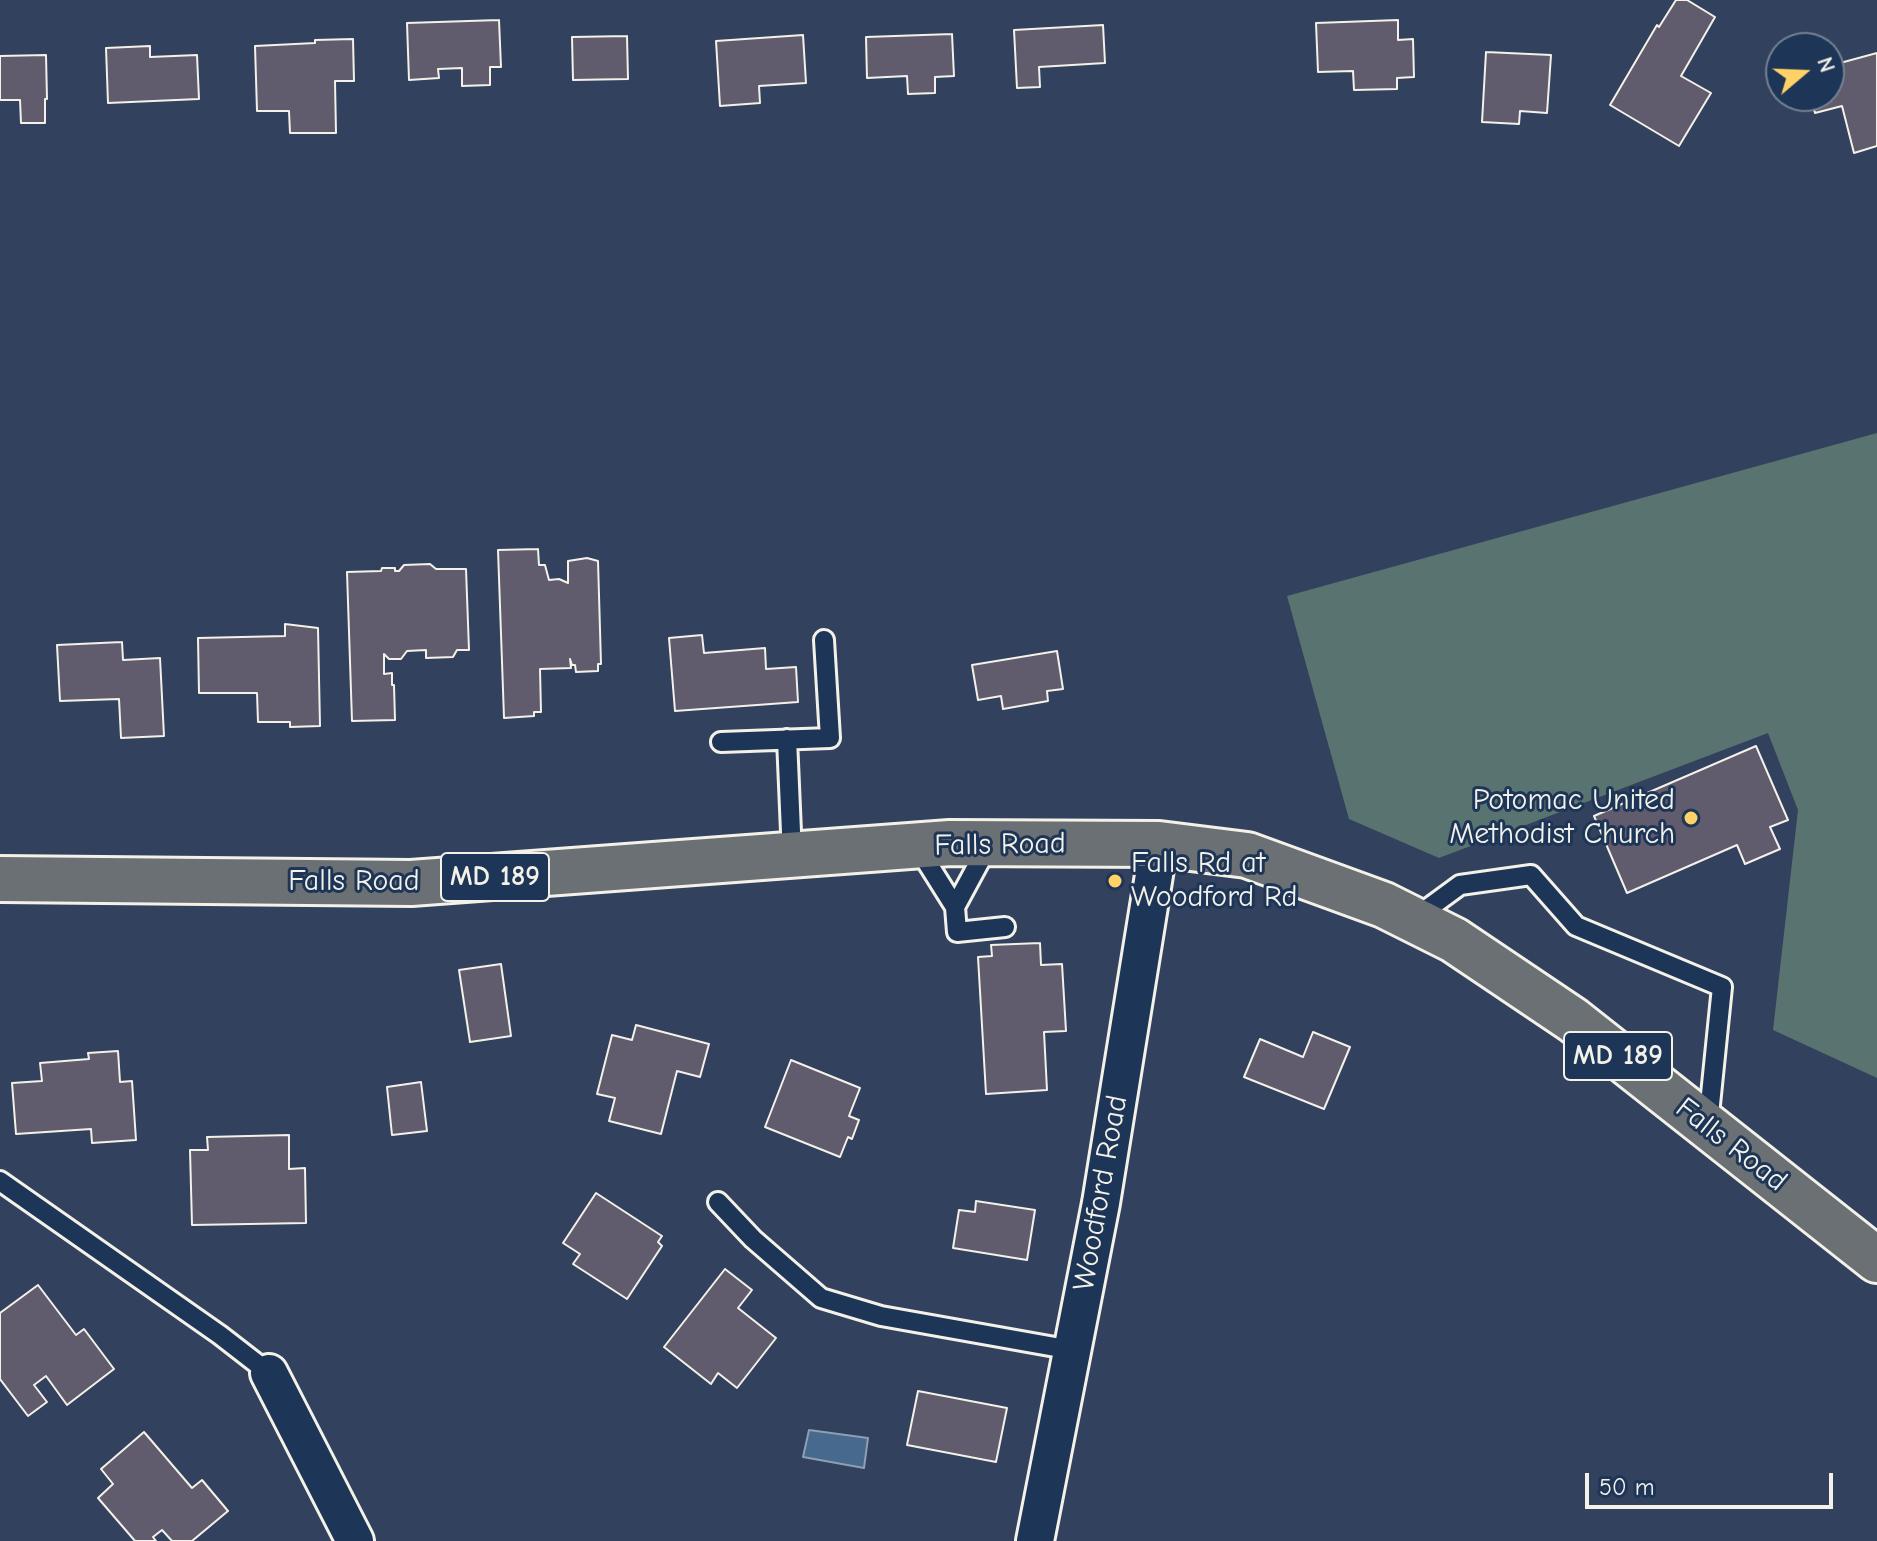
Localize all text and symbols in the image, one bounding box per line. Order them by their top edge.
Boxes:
north arrow [1765,32,1845,112]
text: N [1811,54,1840,76]
place label: Potomac United Methodist Church [1449,783,1675,854]
marker: Potomac United Methodist Church [1682,809,1700,827]
street label: Falls Road [934,826,1066,864]
place label: Falls Rd at Woodford Rd [1131,846,1297,916]
road number: MD 189 [441,853,549,901]
street label: Falls Road [288,864,420,900]
marker: Falls Rd at Woodford Rd [1106,872,1124,890]
road number: MD 189 [1564,1032,1672,1080]
street label: Falls Road [1668,1090,1794,1200]
street label: Woodford Road [1066,1092,1136,1294]
scale bar [1589,1457,1837,1507]
text: 50 m [1599,1473,1655,1501]

